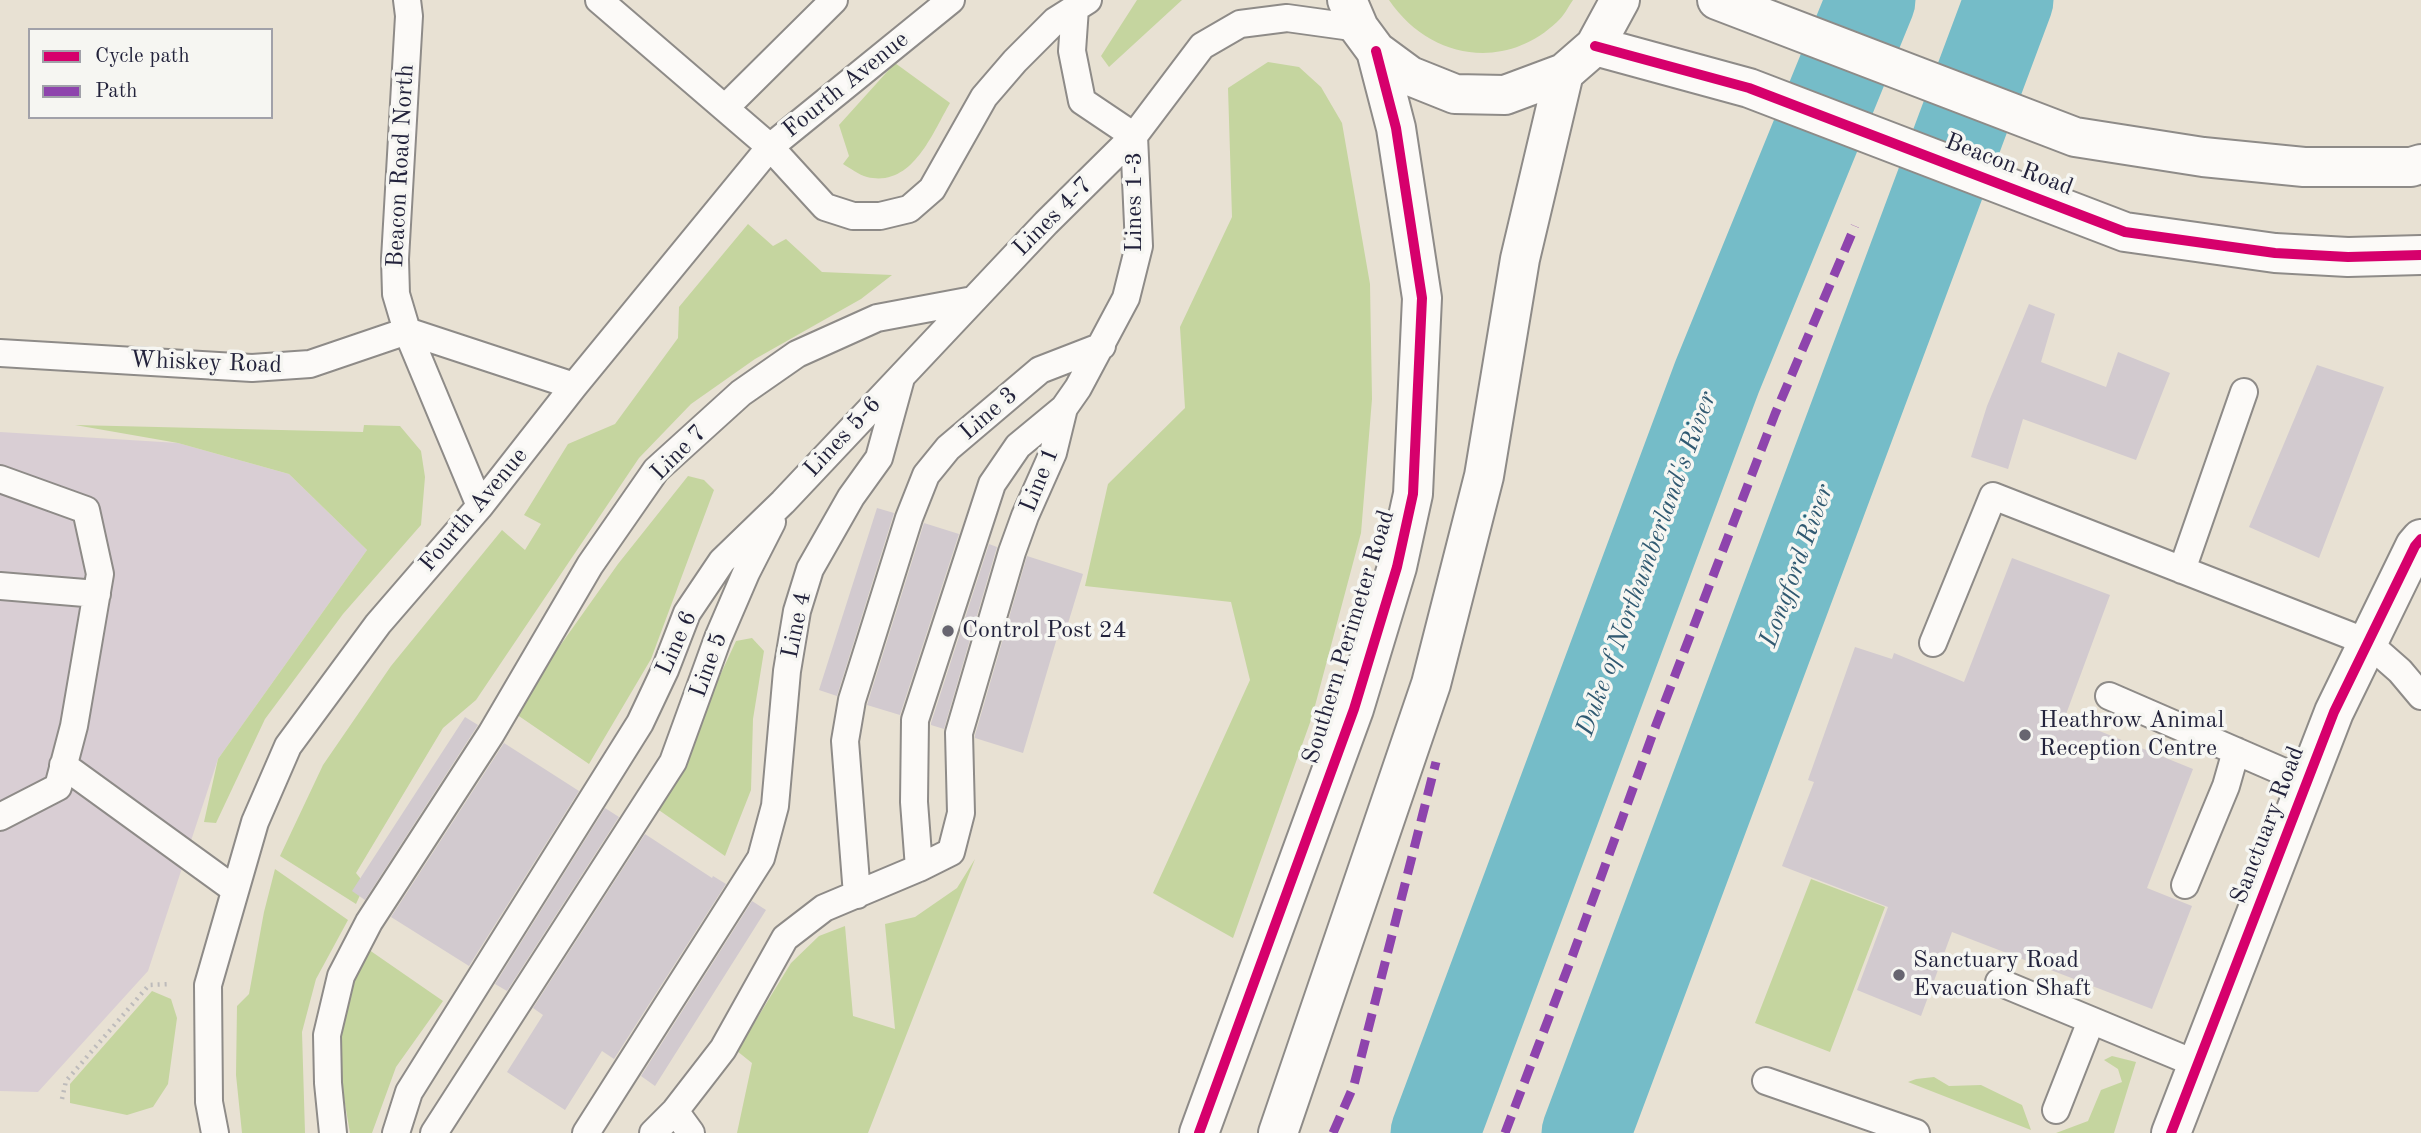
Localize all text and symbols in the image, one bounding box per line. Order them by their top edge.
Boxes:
street label: Fourth Avenue [777,26,915,144]
legend [28,28,273,119]
text: Cycle path [95,46,190,67]
street label: Beacon Road North [381,64,421,268]
text: Path [95,81,138,102]
street label: Beacon Road [1941,127,2077,203]
street label: Lines 1-3 [1121,152,1149,252]
street label: Lines 4-7 [1007,171,1099,263]
street label: Whiskey Road [130,346,282,380]
street label: Line 3 [954,381,1024,447]
water label: Duke of Northumberland's River [1570,388,1724,740]
street label: Lines 5-6 [798,390,888,484]
street label: Line 7 [645,419,713,487]
street label: Fourth Avenue [414,442,534,578]
street label: Line 1 [1014,443,1066,517]
water label: Longford River [1753,480,1841,652]
street label: Southern Perimeter Road [1297,507,1401,767]
street label: Line 4 [776,589,818,661]
street label: Line 6 [650,606,704,680]
place label: Control Post 24 [962,617,1127,645]
marker: Control Post 24 [940,623,956,639]
street label: Line 5 [684,629,734,701]
place label: Heathrow Animal Reception Centre [2039,707,2224,763]
marker: Heathrow Animal Reception Centre [2017,727,2033,743]
street label: Sanctuary Road [2225,742,2311,908]
place label: Sanctuary Road Evacuation Shaft [1913,947,2091,1003]
marker: Sanctuary Road Evacuation Shaft [1891,967,1907,983]

